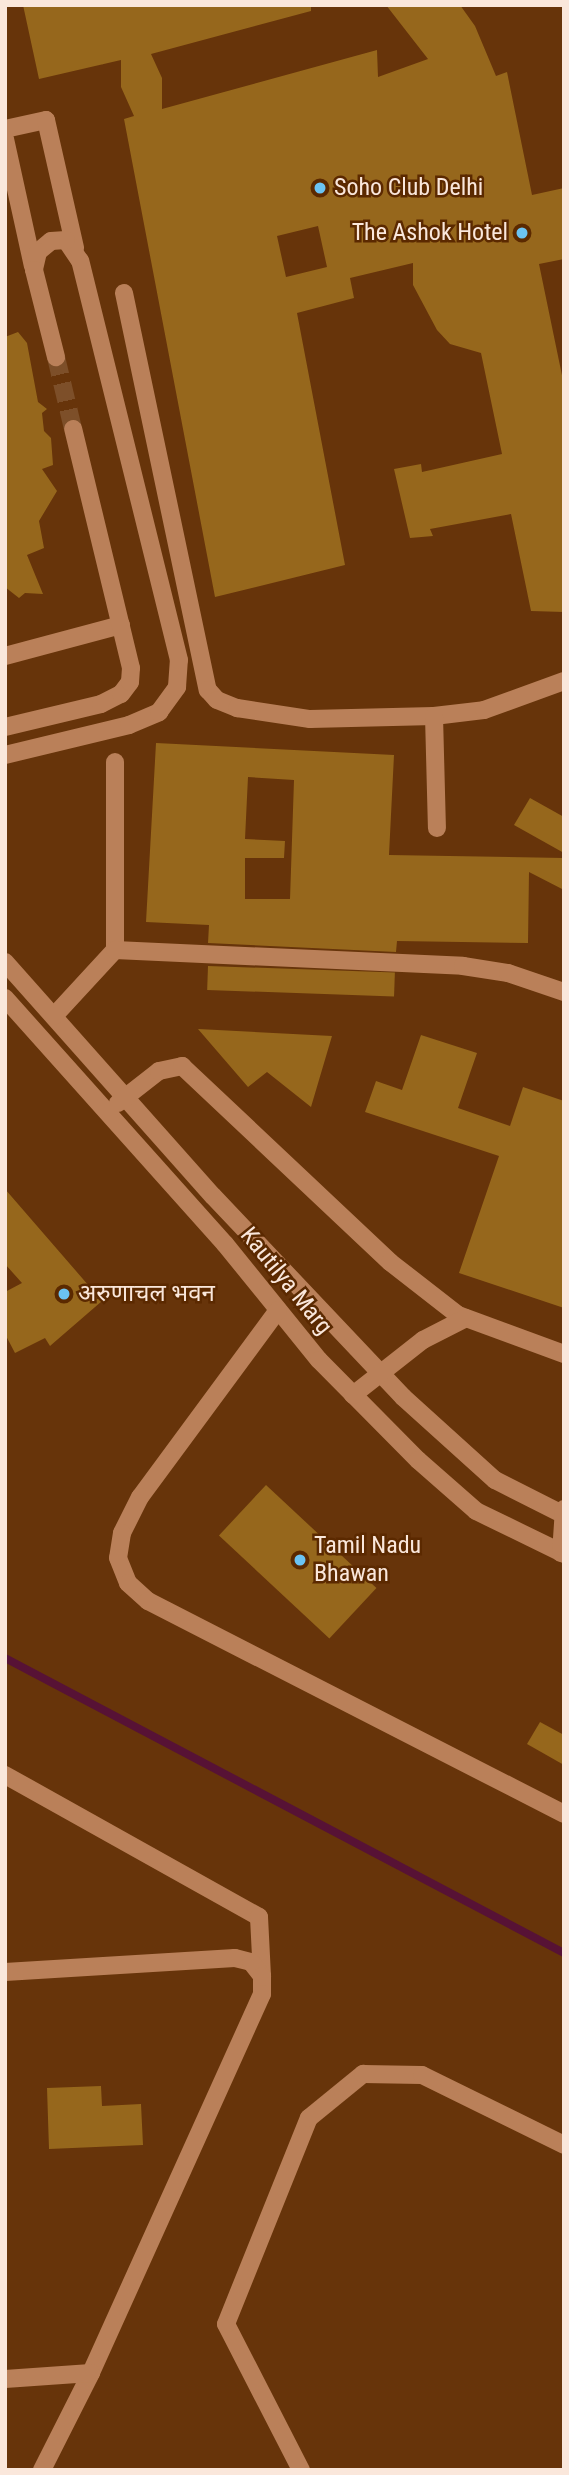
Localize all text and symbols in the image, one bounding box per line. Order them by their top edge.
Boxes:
place label: Soho Club Delhi [334,174,483,202]
marker: Soho Club Delhi [312,180,328,196]
place label: The Ashok Hotel [352,219,508,247]
marker: The Ashok Hotel [514,225,530,241]
street label: Kautilya Marg [234,1222,338,1340]
place label: अरुणाचल भवन [78,1280,215,1308]
marker: अरुणाचल भवन [56,1286,72,1302]
place label: Tamil Nadu Bhawan [314,1532,421,1588]
marker: Tamil Nadu Bhawan [292,1552,308,1568]

